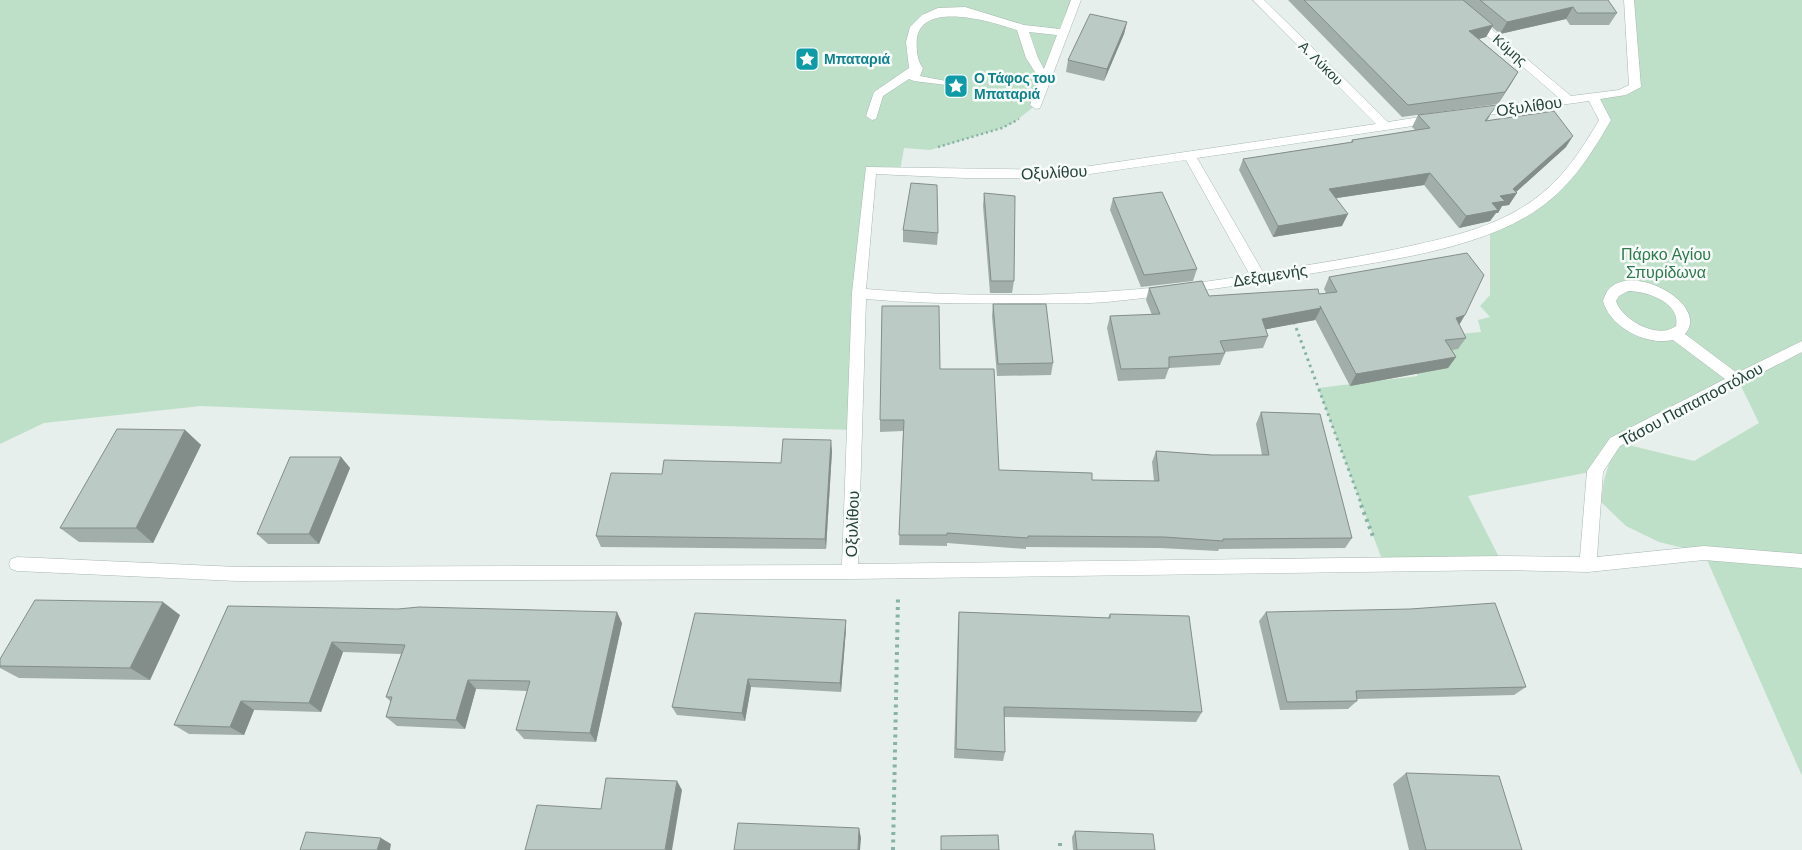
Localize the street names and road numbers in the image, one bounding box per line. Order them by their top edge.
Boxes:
street label: Κύμης [1489,31,1530,70]
street label: Α. Λύκου [1295,38,1346,89]
street label: Οξυλίθου [1495,92,1563,121]
street label: Οξυλίθου [1020,161,1088,184]
street label: Δεξαμενής [1232,260,1309,291]
street label: Τάσου Παπαποστόλου [1616,359,1766,450]
street label: Οξυλίθου [842,490,863,558]

